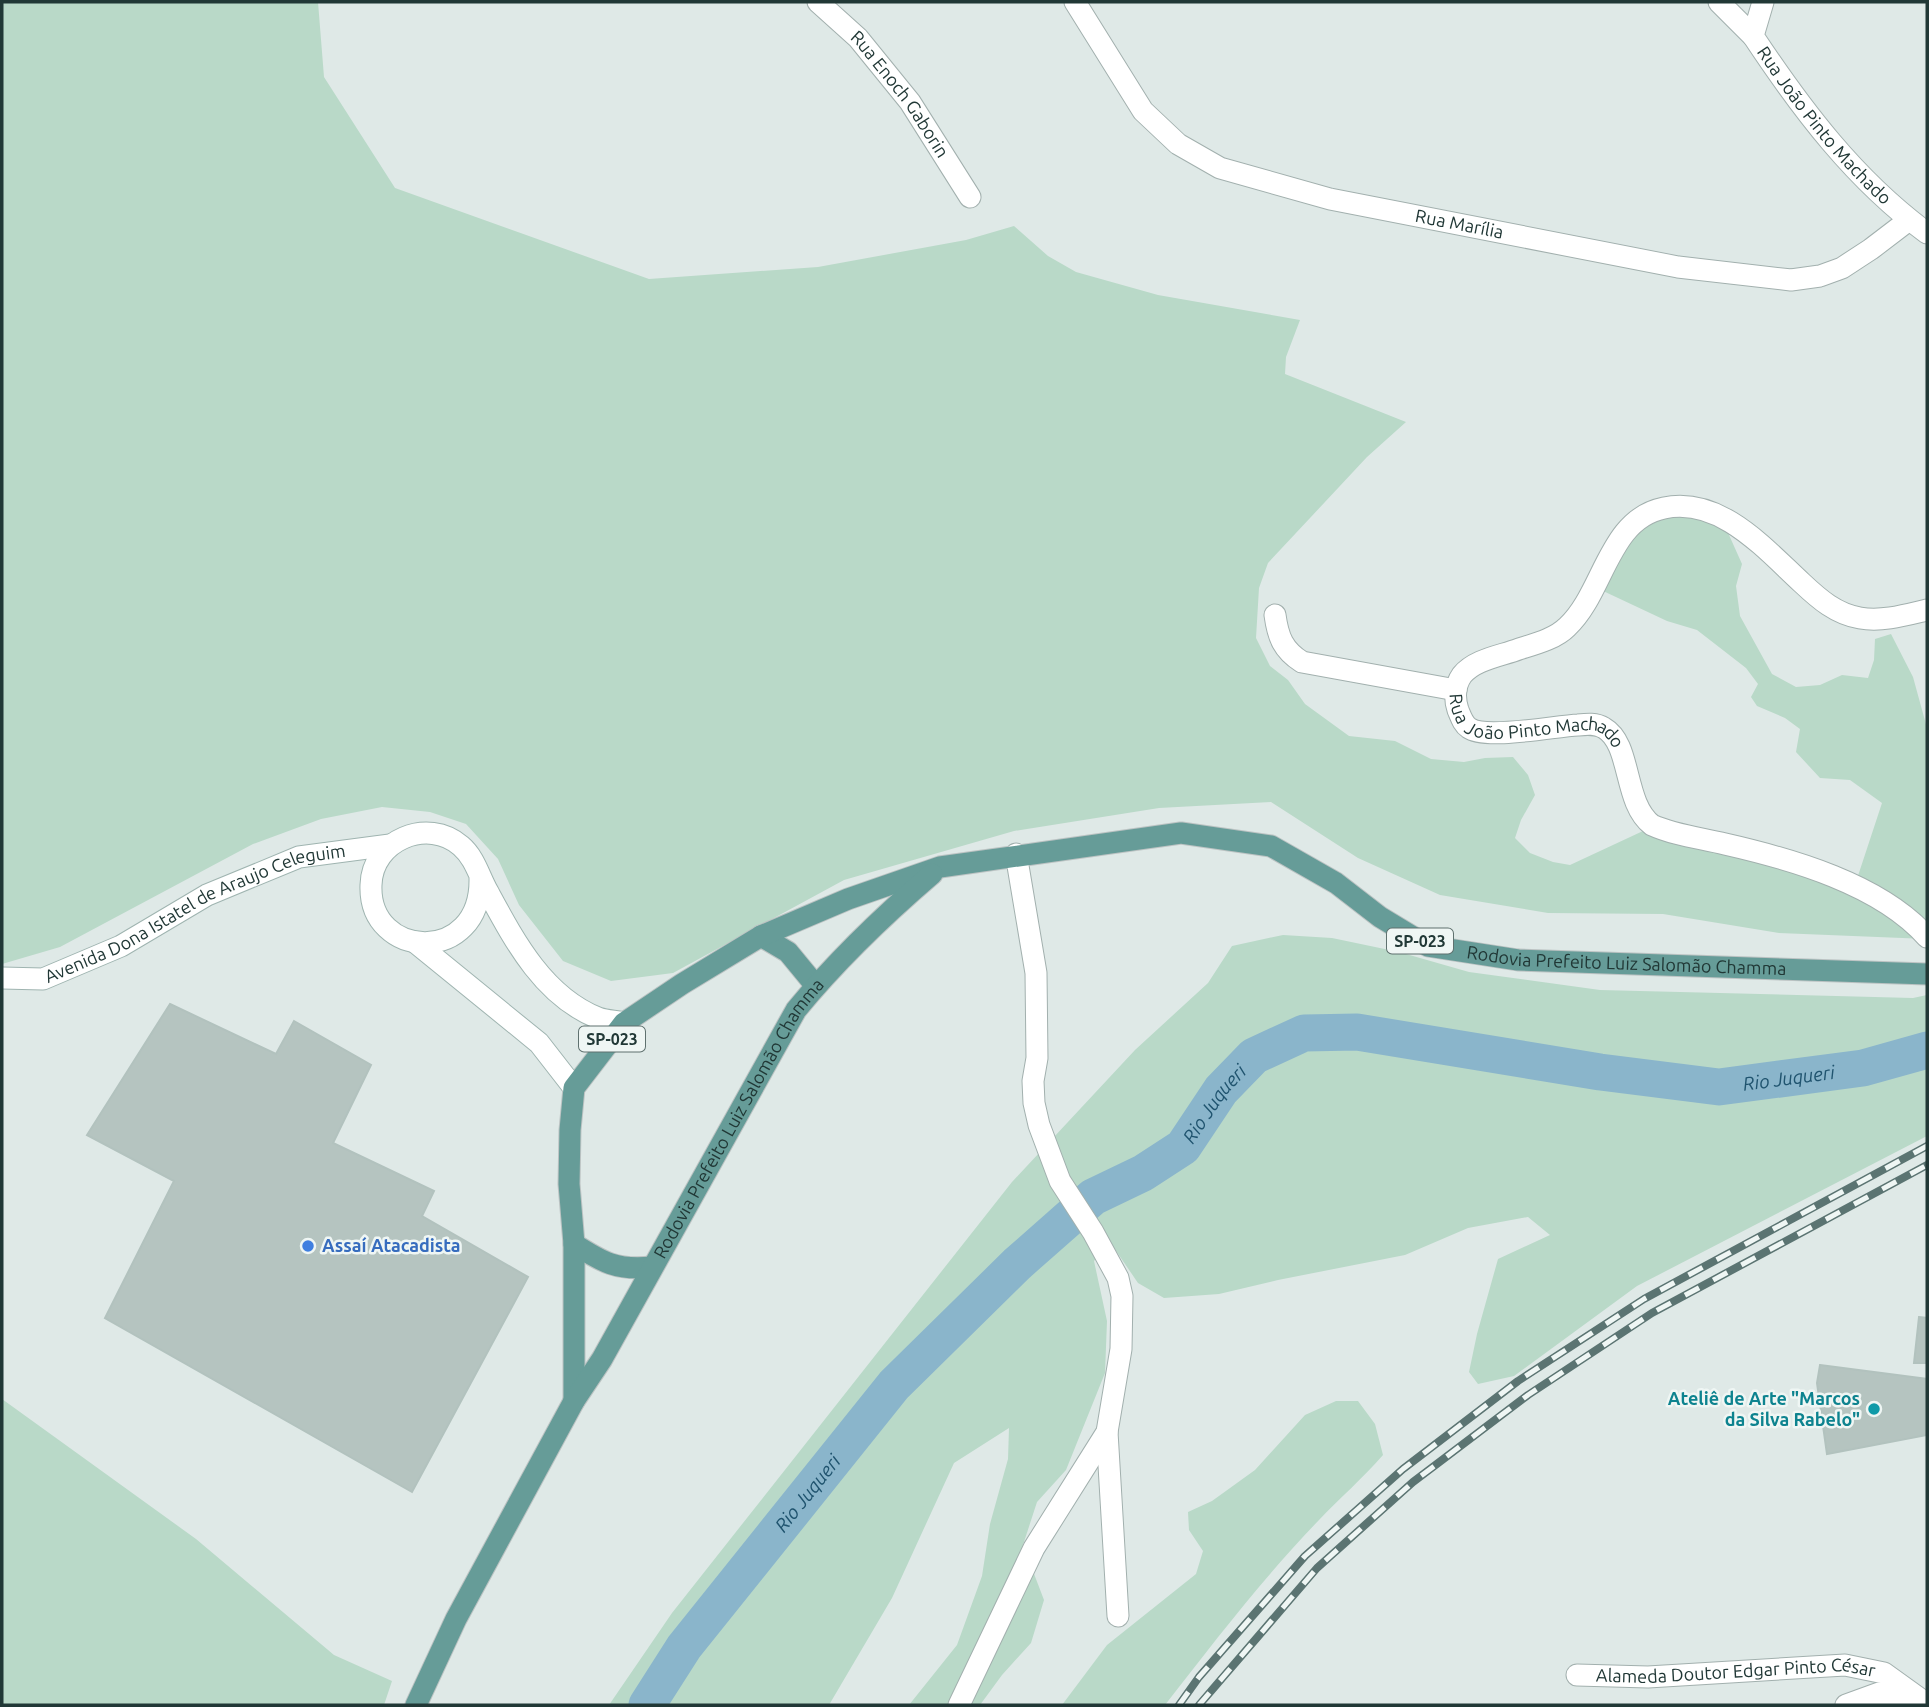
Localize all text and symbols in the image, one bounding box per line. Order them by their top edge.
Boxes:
street label: Rua Enoch Gaborin [848,26,953,161]
street label: Rua João Pinto Machado [1754,42,1896,208]
street label: Rua Marília [1414,205,1505,242]
street label: Rua João Pinto Machado [1446,693,1629,751]
street label: Avenida Dona Istatel de Araujo Celeguim [41,840,347,986]
road number: SP-023 [1387,928,1453,953]
street label: Rodovia Prefeito Luiz Salomão Chamma [1466,941,1787,978]
street label: Rodovia Prefeito Luiz Salomão Chamma [649,974,827,1261]
road number: SP-023 [579,1026,645,1051]
water label: Rio Juqueri [1178,1059,1251,1147]
water label: Rio Juqueri [1741,1061,1837,1095]
place label: Assaí Atacadista [322,1235,461,1255]
marker: Assaí Atacadista [300,1238,316,1254]
place label: Ateliê de Arte "Marcos da Silva Rabelo" [1668,1388,1860,1429]
marker: Ateliê de Arte "Marcos da Silva Rabelo" [1866,1401,1882,1417]
water label: Rio Juqueri [770,1449,846,1536]
street label: Alameda Doutor Edgar Pinto César [1596,1654,1877,1686]

